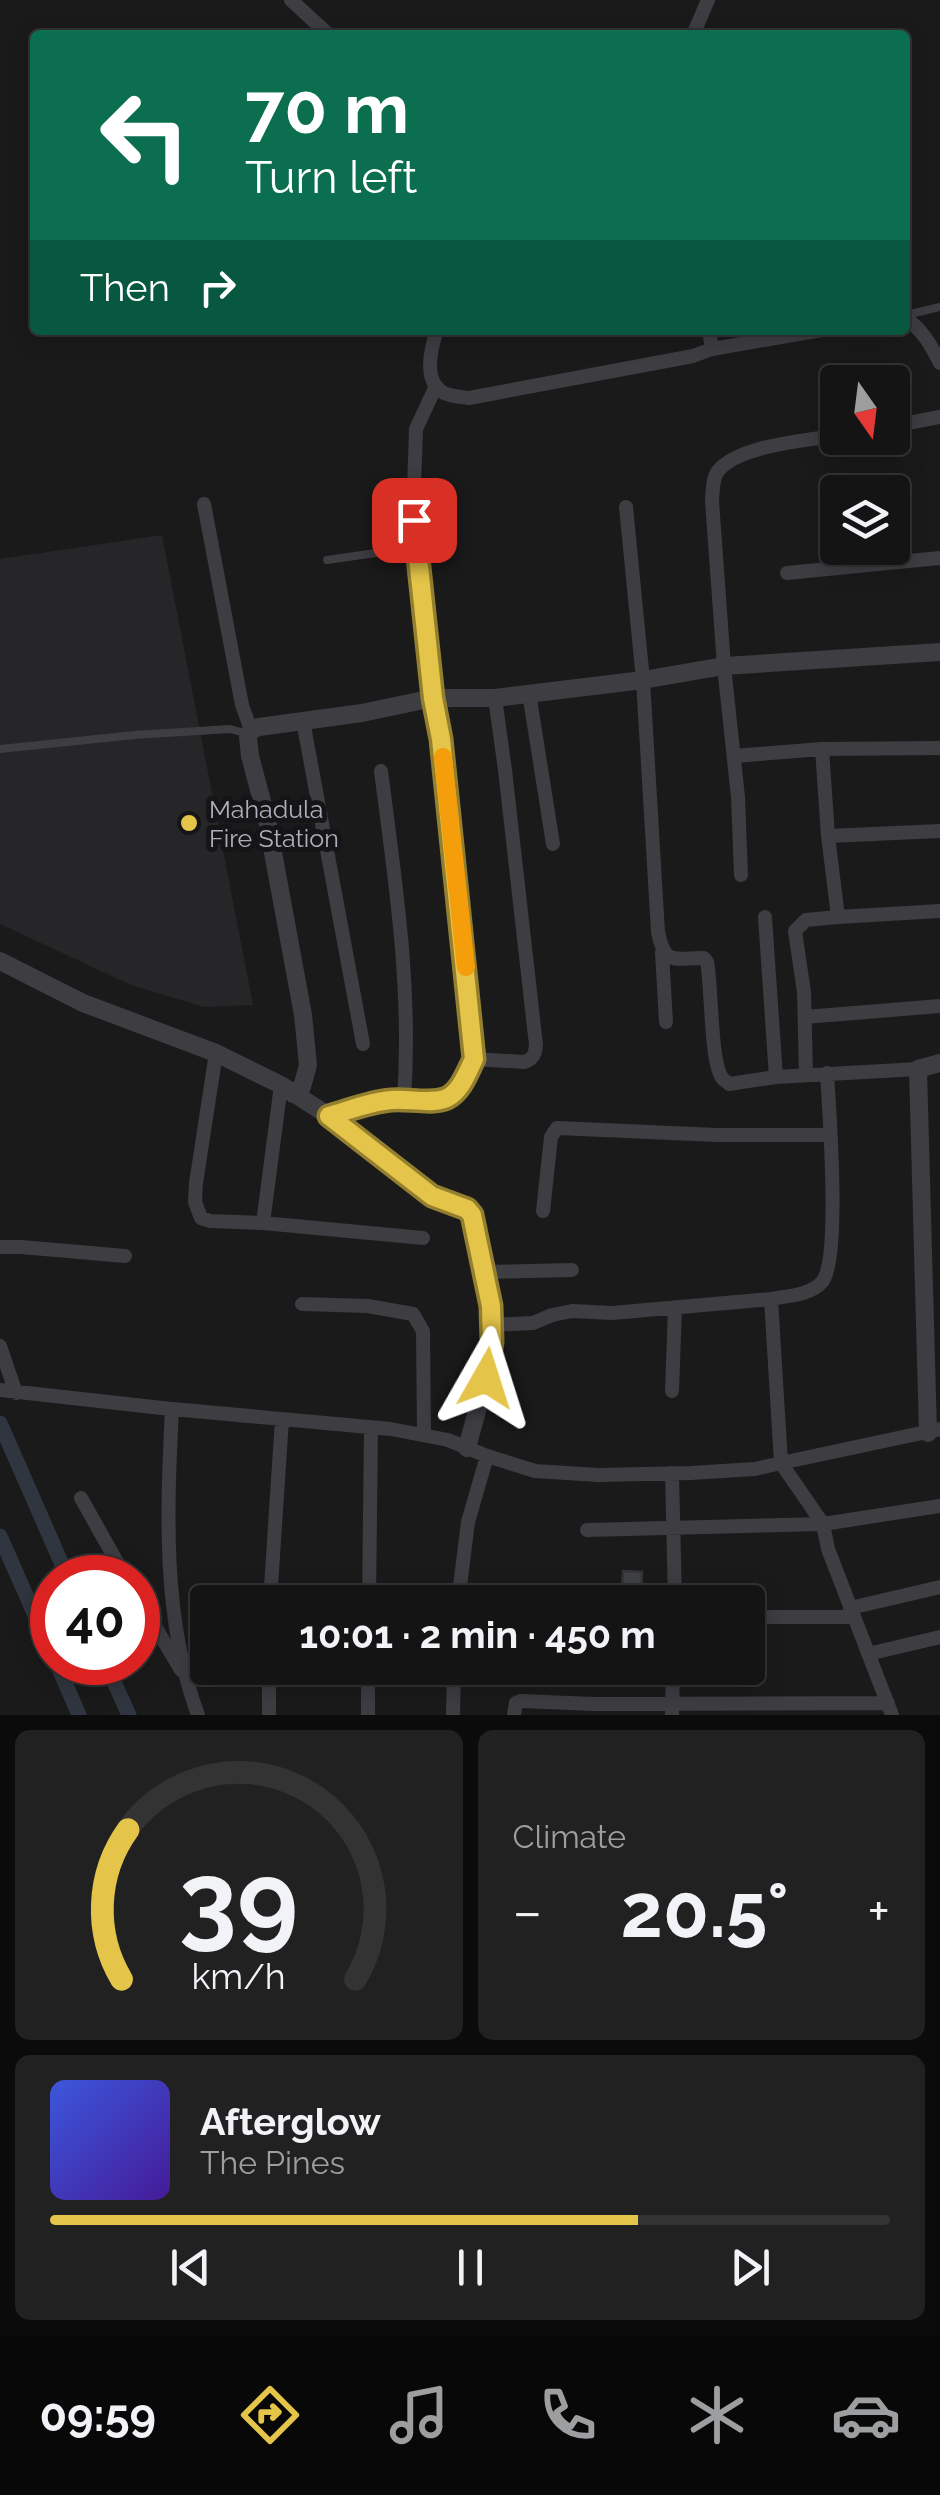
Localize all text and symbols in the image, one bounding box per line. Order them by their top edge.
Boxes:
text: 70 m [245,67,409,149]
icon: left [80,70,210,200]
text: Turn left [245,151,417,204]
icon: right [190,260,245,315]
text: Then [80,265,170,310]
north arrow [820,365,910,455]
map controls [820,365,910,565]
button: layers [820,475,910,565]
pin [372,478,457,563]
icon: arrive [387,493,442,548]
place label: Mahadula Fire Station [209,794,339,853]
marker: Mahadula Fire Station [178,812,200,834]
position arrow [434,1326,538,1430]
speed limit sign: 40 [30,1555,160,1685]
text: 10:01 · 2 min · 450 m [299,1612,656,1657]
text: Climate [513,1818,626,1855]
text: 39 [179,1839,298,1961]
text: 20.5° [621,1866,789,1955]
text: − [513,1879,542,1944]
text: + [867,1879,890,1944]
text: km/h [192,1955,286,1997]
text: Afterglow [200,2099,381,2144]
text: The Pines [200,2144,345,2181]
icon: previous [163,2240,218,2295]
icon: pause [443,2240,498,2295]
icon: next [723,2240,778,2295]
icon: directions [235,2380,305,2450]
icon: music [384,2380,454,2450]
icon: phone [533,2380,603,2450]
icon: climate [682,2380,752,2450]
icon: car [831,2380,901,2450]
text: 09:59 [39,2389,156,2442]

